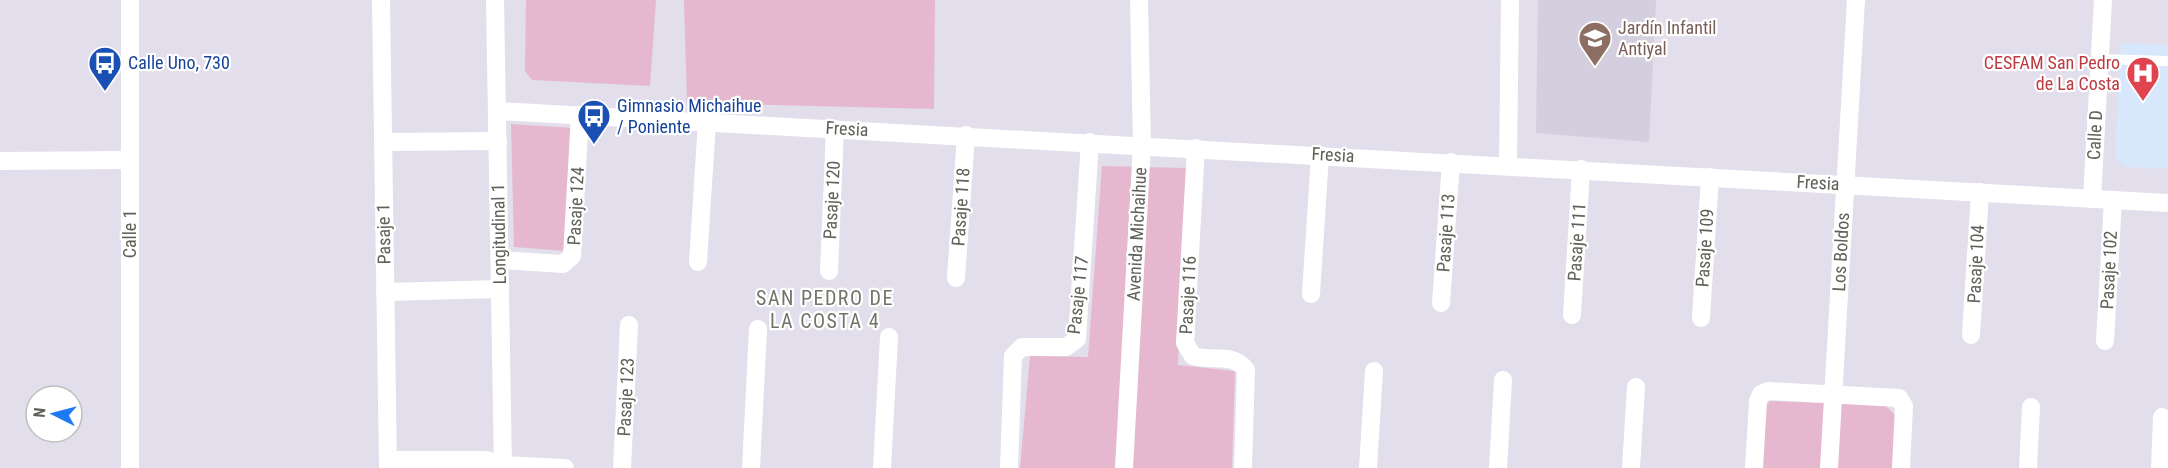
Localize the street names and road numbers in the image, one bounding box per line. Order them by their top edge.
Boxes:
street label: Calle D [2083,109,2106,160]
street label: Fresia [825,117,869,140]
street label: Fresia [1311,143,1355,166]
street label: Pasaje 120 [819,160,844,240]
street label: Pasaje 124 [563,166,588,246]
street label: Pasaje 118 [947,167,974,247]
street label: Avenida Michaihue [1123,167,1150,301]
street label: Fresia [1796,171,1840,194]
street label: Longitudinal 1 [487,183,510,285]
street label: Pasaje 113 [1432,193,1459,273]
street label: Pasaje 111 [1563,202,1590,282]
street label: Pasaje 1 [372,203,395,265]
street label: Pasaje 109 [1691,208,1718,288]
street label: Calle 1 [119,210,140,258]
street label: Los Boldos [1828,212,1853,292]
street label: Pasaje 104 [1963,224,1988,304]
street label: Pasaje 102 [2096,230,2121,310]
street label: Pasaje 117 [1063,255,1092,335]
street label: Pasaje 116 [1175,255,1200,335]
street label: Pasaje 123 [613,357,638,437]

